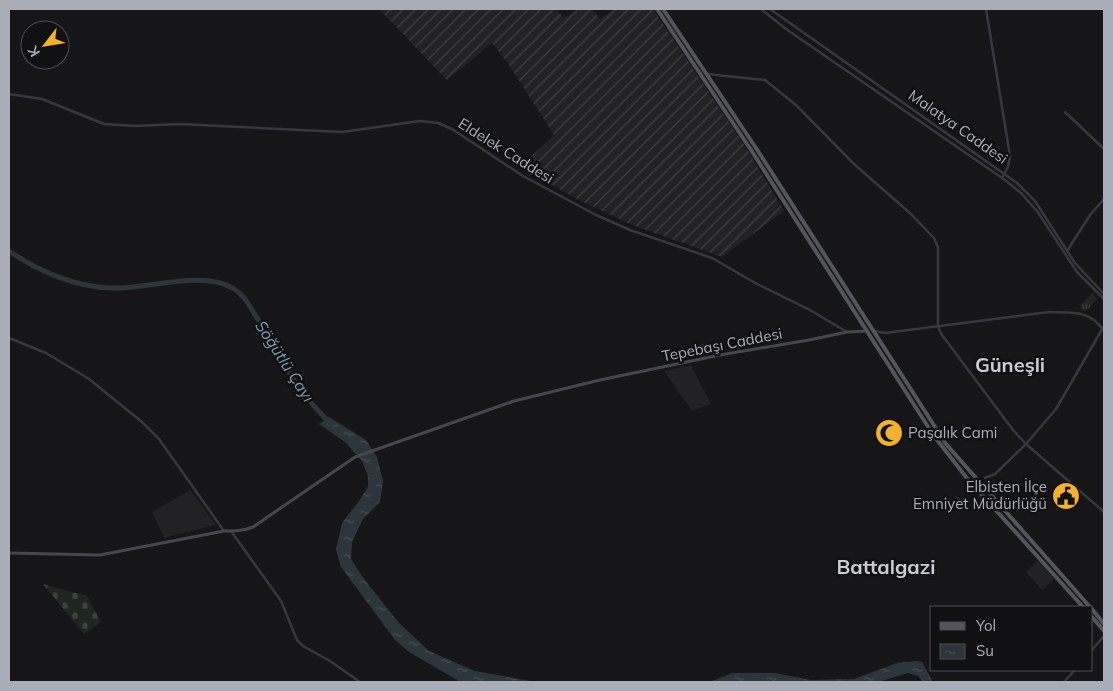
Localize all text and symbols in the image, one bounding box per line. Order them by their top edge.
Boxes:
north arrow [20,20,70,70]
text: K [23,42,44,60]
street label: Malatya Caddesi [905,85,1012,168]
street label: Eldelek Caddesi [455,114,558,188]
water label: Söğütlü Çayı [251,316,319,406]
street label: Tepebaşı Caddesi [660,324,784,366]
district label: Güneşli [975,352,1045,377]
mosque icon: Paşalık Cami [874,418,904,448]
place label: Paşalık Cami [908,423,997,442]
place label: Elbisten İlçe Emniyet Müdürlüğü [913,477,1047,513]
public building icon: Elbisten İlçe Emniyet Müdürlüğü [1051,481,1081,511]
district label: Battalgazi [837,554,936,579]
legend [930,606,1093,671]
text: Yol [975,616,996,635]
text: Su [976,641,994,660]

